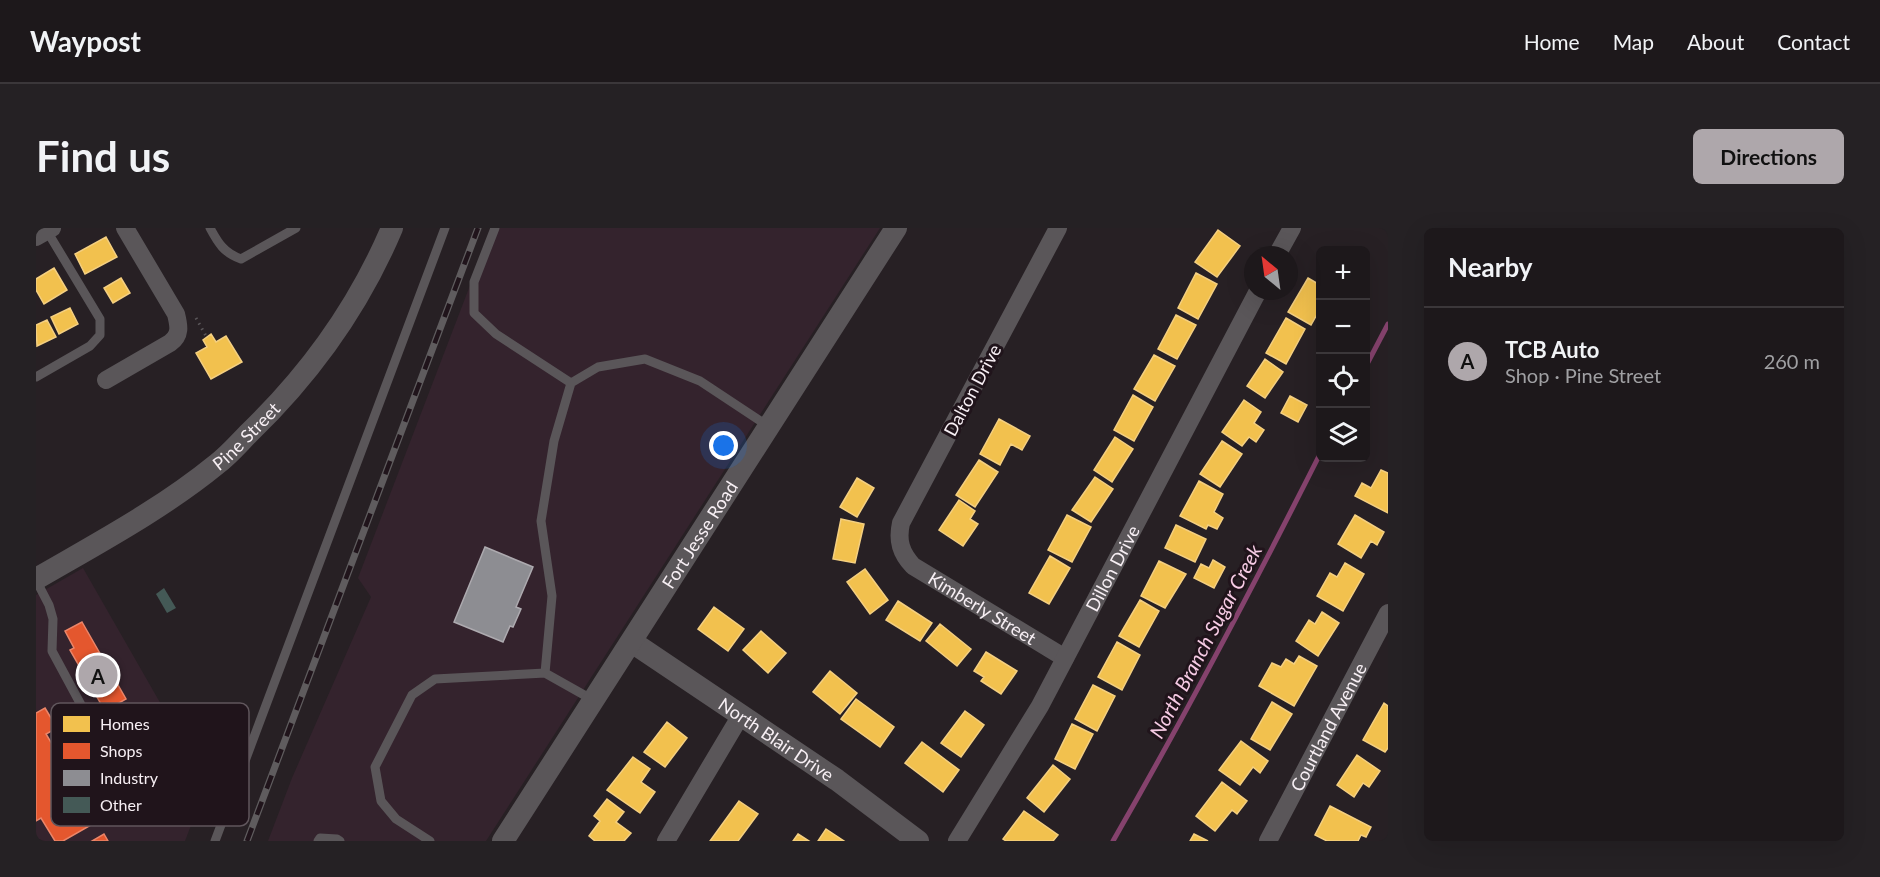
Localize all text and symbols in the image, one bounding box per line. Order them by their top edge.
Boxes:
text: Waypost [30,24,141,58]
text: Home [1524,29,1580,54]
text: Map [1613,29,1654,54]
text: About [1687,29,1744,54]
text: Contact [1777,29,1850,54]
button: Directions [1693,129,1844,184]
text: Find us [36,131,170,181]
north arrow [1244,246,1298,300]
map controls [1316,246,1370,462]
button: + [1316,246,1370,300]
text: Nearby [1448,251,1533,283]
button: − [1316,300,1370,354]
text: TCB Auto [1505,336,1600,363]
street label: Dalton Drive [939,340,1005,440]
text: A [1461,349,1474,373]
text: 260 m [1764,349,1820,373]
button: locate [1316,354,1370,408]
text: Shop · Pine Street [1505,363,1661,387]
street label: Pine Street [208,397,285,475]
button: layers [1316,408,1370,462]
your location [709,431,738,460]
street label: Fort Jesse Road [657,477,742,592]
street label: Dillon Drive [1081,522,1144,615]
water label: North Branch Sugar Creek [1144,540,1266,742]
street label: Kimberly Street [924,567,1041,649]
pin: A [78,652,118,698]
street label: Courtland Avenue [1285,659,1371,795]
street label: North Blair Drive [715,693,838,786]
legend [51,703,249,826]
text: Homes [100,714,150,733]
text: Shops [100,741,143,760]
text: Industry [100,768,159,787]
text: Other [100,795,142,814]

